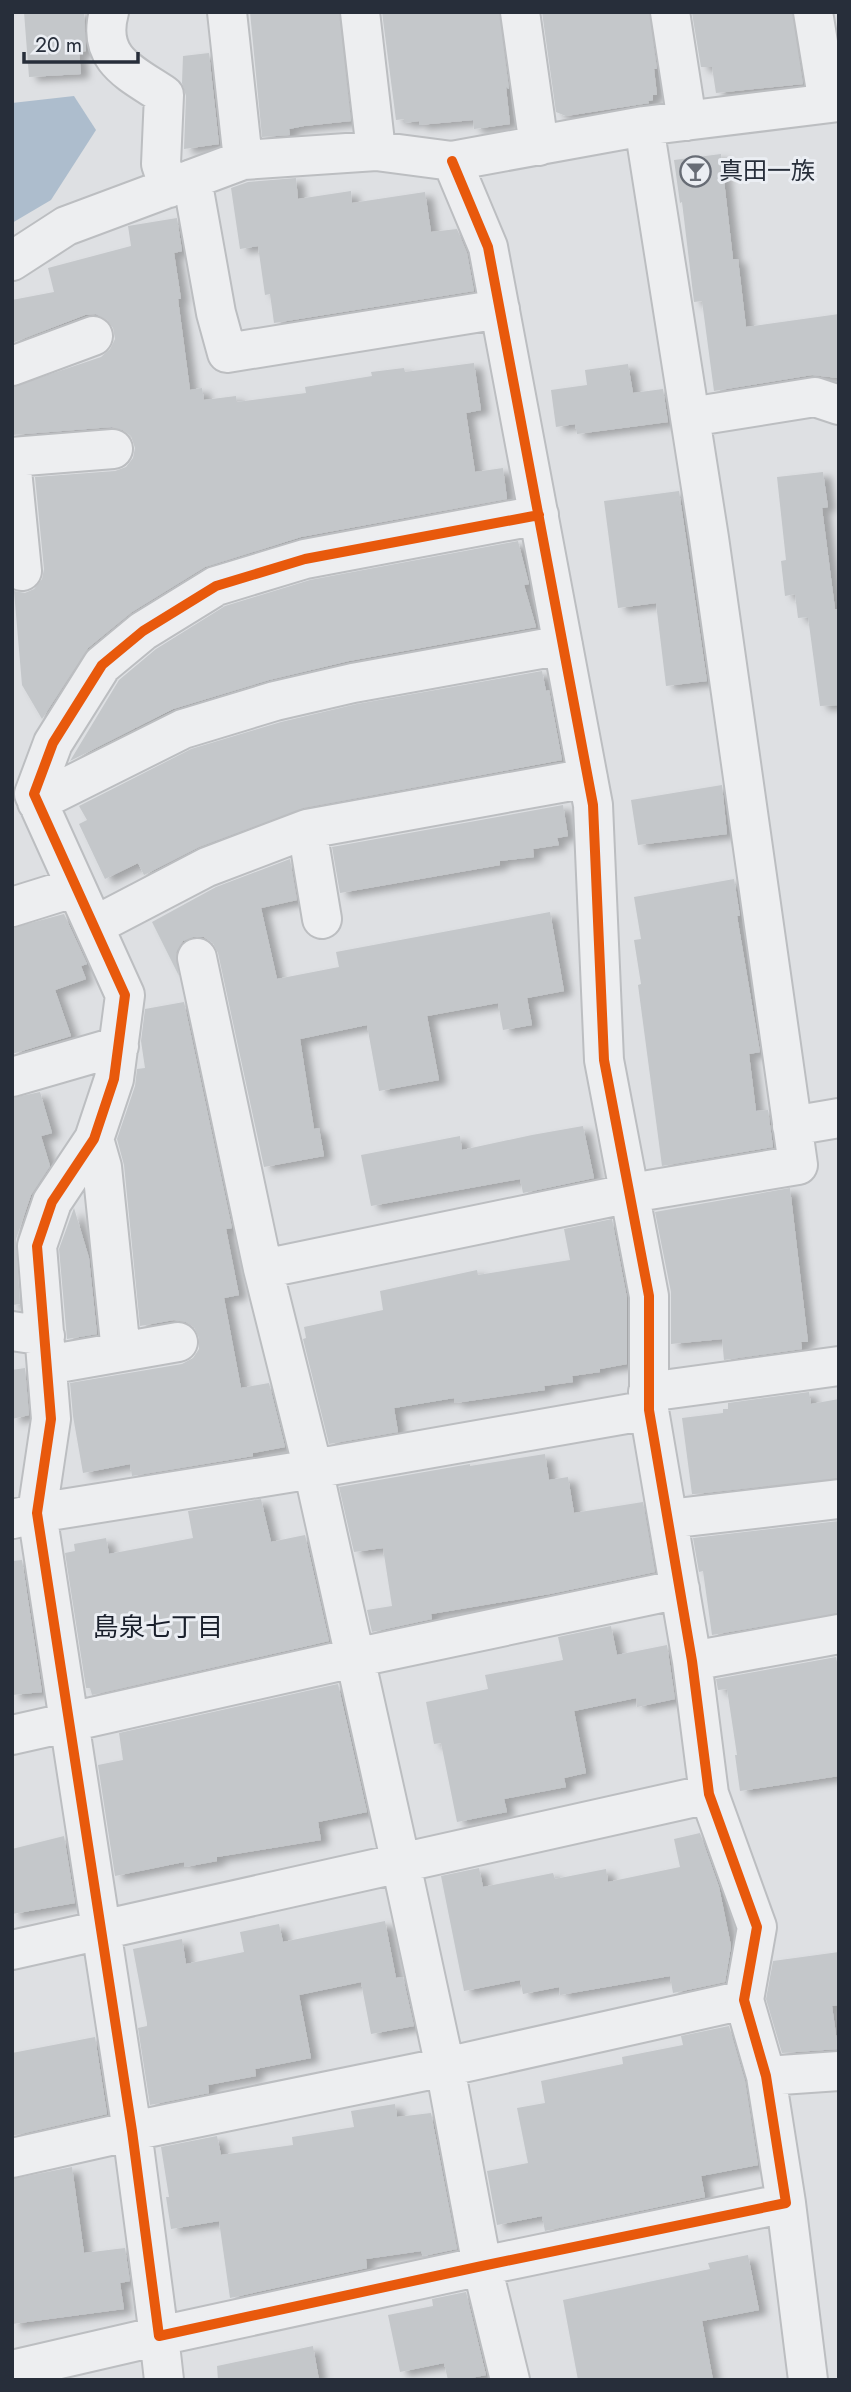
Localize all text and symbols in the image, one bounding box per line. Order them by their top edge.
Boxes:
scale bar [24,21,138,65]
text: 20 m [35,30,82,60]
place label: 真田一族 [719,153,815,188]
bar icon: 真田一族 [679,154,713,188]
district label: 島泉七丁目 [93,1608,223,1646]

